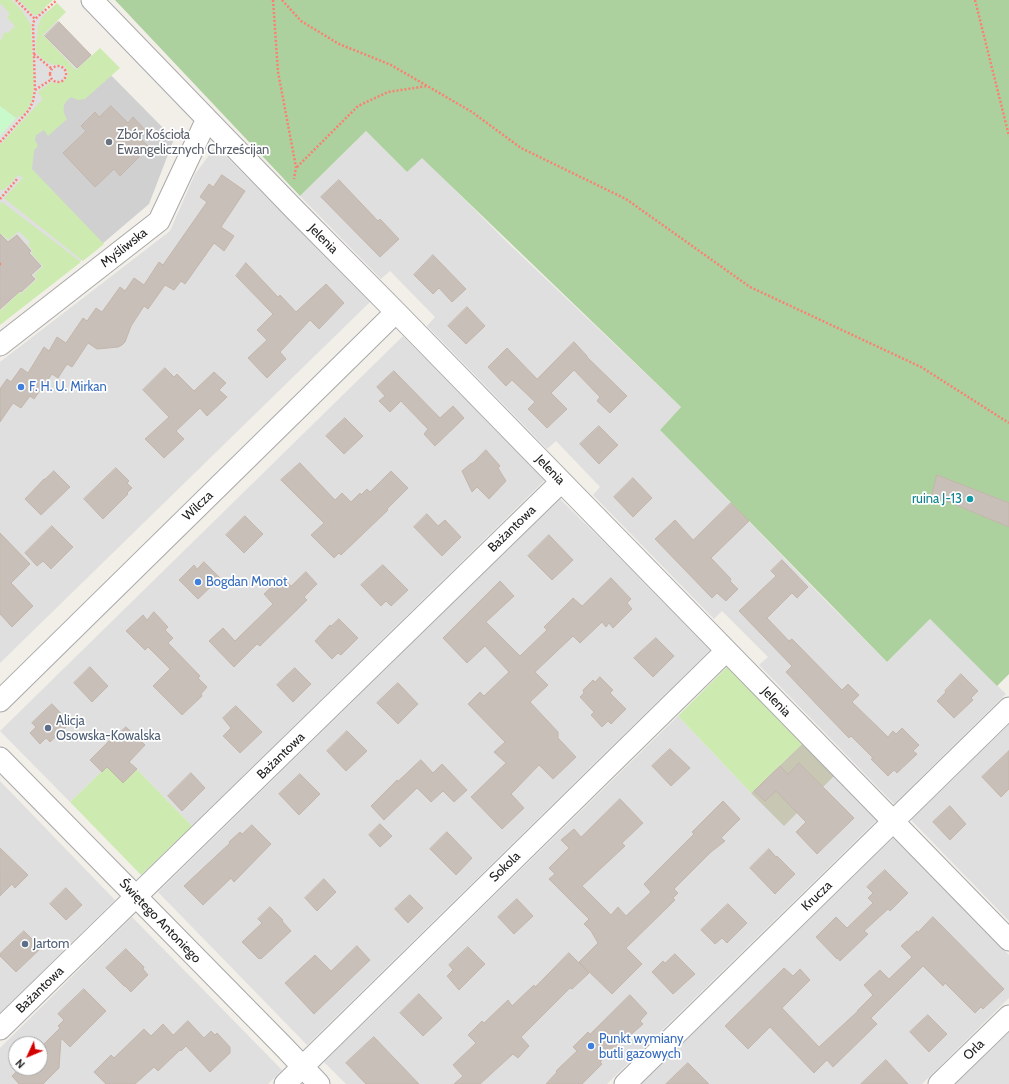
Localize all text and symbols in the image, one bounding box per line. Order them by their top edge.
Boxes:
place label: Zbór Kościoła Ewangelicznych Chrześcijan [117,127,269,158]
marker: Zbór Kościoła Ewangelicznych Chrześcijan [104,137,114,147]
street label: Jelenia [305,221,341,257]
street label: Myśliwska [98,225,150,271]
place label: F. H. U. Mirkan [29,379,107,395]
marker: F. H. U. Mirkan [16,382,26,392]
street label: Jelenia [532,452,568,488]
street label: Wilcza [180,488,216,524]
place label: ruina J-13 [912,491,962,507]
marker: ruina J-13 [965,494,975,504]
street label: Bażantowa [485,502,539,556]
place label: Bogdan Monot [206,574,287,590]
marker: Bogdan Monot [193,577,203,587]
street label: Jelenia [758,684,794,720]
place label: Alicja Osowska-Kowalska [56,713,161,744]
marker: Alicja Osowska-Kowalska [43,723,53,733]
street label: Bażantowa [254,729,308,783]
street label: Sokola [486,849,524,885]
street label: Świętego Antoniego [116,876,204,966]
street label: Krucza [798,878,836,914]
place label: Jartom [33,936,69,952]
marker: Jartom [20,939,30,949]
street label: Bażantowa [13,963,67,1017]
place label: Punkt wymiany butli gazowych [599,1031,684,1062]
north arrow [8,1036,48,1076]
street label: Orla [960,1036,988,1064]
marker: Punkt wymiany butli gazowych [586,1041,596,1051]
text: N [12,1056,28,1071]

